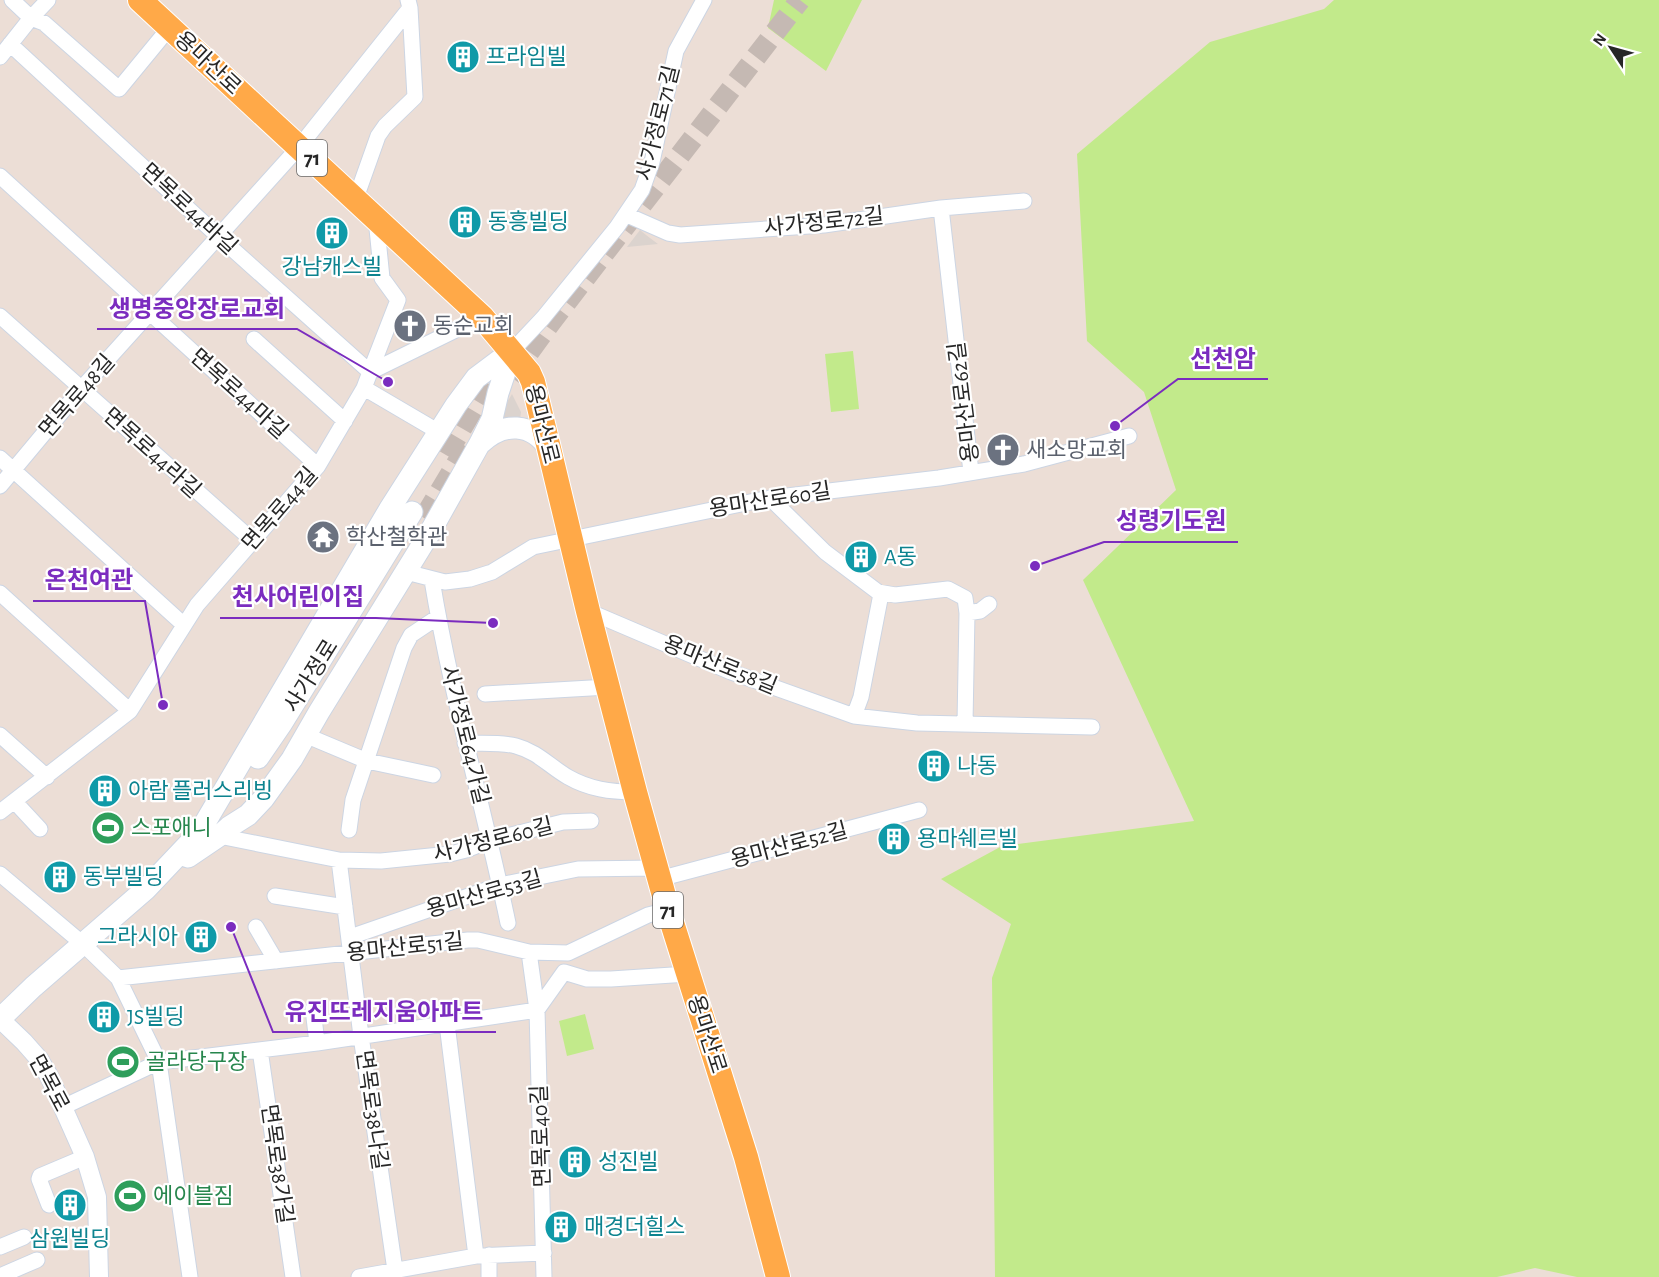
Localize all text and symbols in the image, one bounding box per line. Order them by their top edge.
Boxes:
north arrow [1581,18,1641,78]
street label: 용마산로 [171,27,246,99]
text: N [1590,31,1609,49]
building icon: 프라임빌 [445,39,481,75]
place label: 프라임빌 [486,45,567,68]
street label: 사가정로71길 [632,63,683,183]
road number: 71 [297,140,327,176]
street label: 면목로44바길 [137,158,242,259]
building icon: 동흥빌딩 [447,204,483,240]
street label: 사가정로72길 [763,204,885,239]
place label: 동흥빌딩 [488,210,569,233]
building icon: 강남캐스빌 [314,215,350,251]
place label: 강남캐스빌 [281,255,383,278]
callout: 생명중앙장로교회 [97,287,297,329]
text: 생명중앙장로교회 [109,296,285,322]
church icon: 동순교회 [392,308,428,344]
place label: 동순교회 [433,315,514,337]
callout: 선천암 [1178,337,1268,379]
street label: 용마산로62길 [945,340,982,464]
street label: 면목로44마길 [186,344,293,443]
text: 선천암 [1190,346,1256,372]
street label: 면목로48길 [34,350,119,442]
street label: 용마산로 [522,382,563,466]
street label: 면목로44라길 [99,403,206,502]
church icon: 새소망교회 [985,432,1021,468]
place label: 새소망교회 [1026,438,1127,461]
street label: 면목로44길 [237,463,322,555]
street label: 용마산로60길 [707,479,833,520]
callout: 성령기도원 [1104,500,1238,542]
text: 성령기도원 [1116,508,1226,534]
temple icon: 학산철학관 [305,519,341,555]
place label: 학산철학관 [346,525,447,548]
building icon: A동 [843,539,879,575]
place label: A동 [884,546,917,568]
callout: 온천여관 [33,559,145,601]
text: 온천여관 [45,567,133,593]
callout: 천사어린이집 [220,576,376,618]
text: 천사어린이집 [232,584,364,610]
street label: 용마산로58길 [660,631,781,698]
street label: 사가정로 [279,635,342,716]
street label: 사가정로64가길 [437,663,494,807]
building icon: 나동 [916,748,952,784]
place label: 나동 [957,755,997,777]
building icon: 아람 플러스리빙 [87,773,123,809]
place label: 아람 플러스리빙 [128,779,273,802]
sports icon: 스포애니 [90,810,126,846]
street label: 사가정로60길 [430,813,555,866]
place label: 스포애니 [131,816,212,839]
street label: 용마산로52길 [728,818,850,871]
building icon: 용마쉐르빌 [876,821,912,857]
place label: 용마쉐르빌 [917,827,1018,850]
building icon: 동부빌딩 [42,859,78,895]
place label: 동부빌딩 [83,865,164,888]
street label: 용마산로53길 [423,866,544,921]
road number: 71 [653,892,683,928]
building icon: 그라시아 [183,919,219,955]
place label: 그라시아 [97,925,178,948]
street label: 용마산로51길 [345,929,465,964]
callout: 유진뜨레지움아파트 [273,990,496,1032]
street label: 용마산로 [684,992,731,1076]
building icon: JS빌딩 [86,999,122,1035]
text: 유진뜨레지움아파트 [285,999,483,1025]
place label: JS빌딩 [127,1005,185,1028]
sports icon: 골라당구장 [105,1044,141,1080]
street label: 면목로38나길 [353,1049,392,1171]
place label: 골라당구장 [146,1050,247,1073]
street label: 면목로 [25,1051,74,1115]
street label: 면목로40길 [527,1084,554,1188]
street label: 면목로38가길 [258,1103,297,1225]
building icon: 성진빌 [557,1144,593,1180]
place label: 성진빌 [598,1150,659,1173]
sports icon: 에이블짐 [112,1178,148,1214]
place label: 에이블짐 [153,1184,234,1207]
building icon: 삼원빌딩 [52,1187,88,1223]
building icon: 매경더힐스 [543,1209,579,1245]
place label: 매경더힐스 [584,1215,685,1238]
place label: 삼원빌딩 [30,1227,110,1250]

